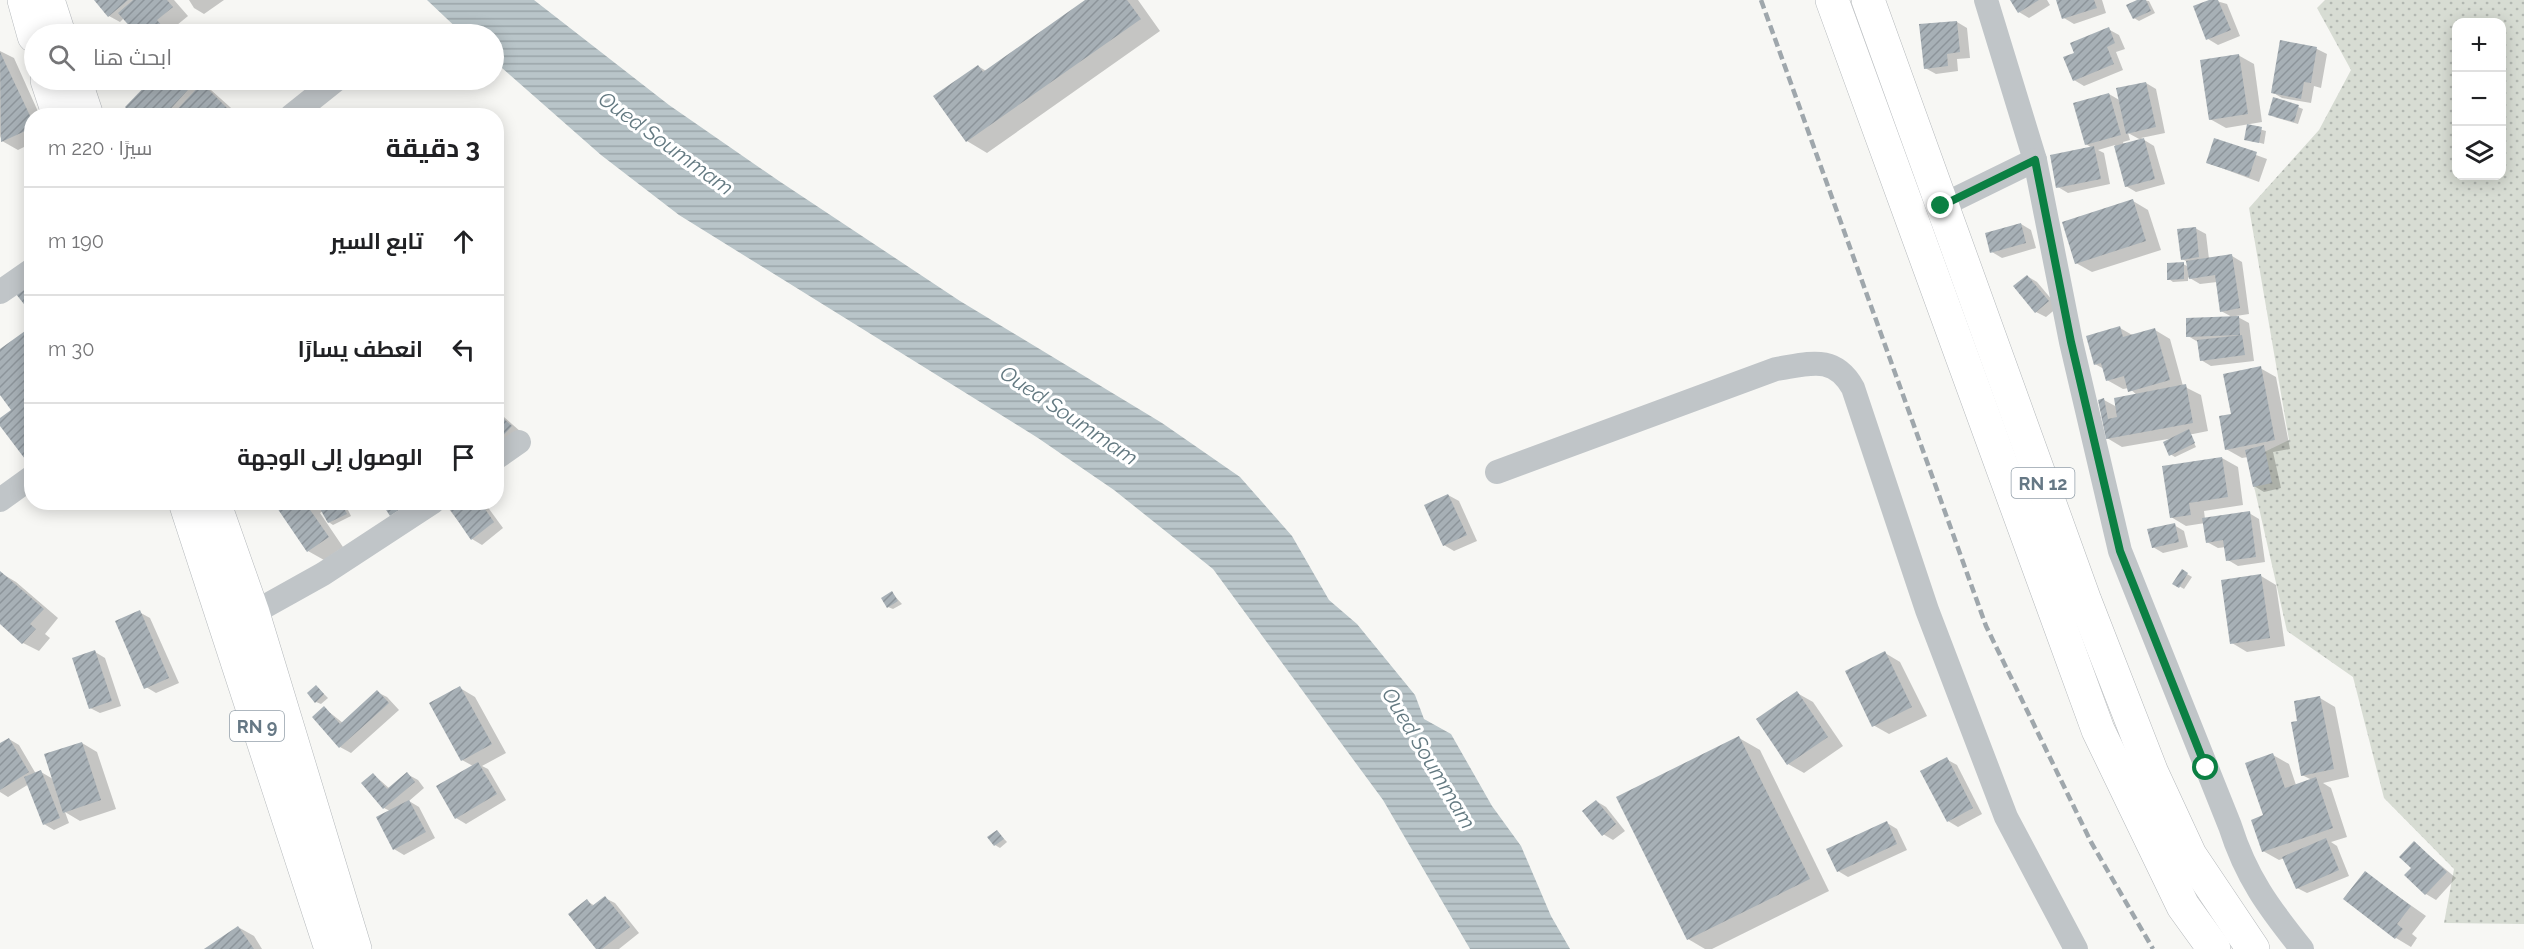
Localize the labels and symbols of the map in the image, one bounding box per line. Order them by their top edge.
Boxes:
water label: Oued Soummam [594,86,738,200]
route end [1927,192,1953,218]
water label: Oued Soummam [996,360,1142,470]
road number: RN 12 [2012,468,2074,498]
water label: Oued Soummam [1377,683,1481,833]
road number: RN 9 [230,711,284,741]
route start [2192,754,2218,780]

